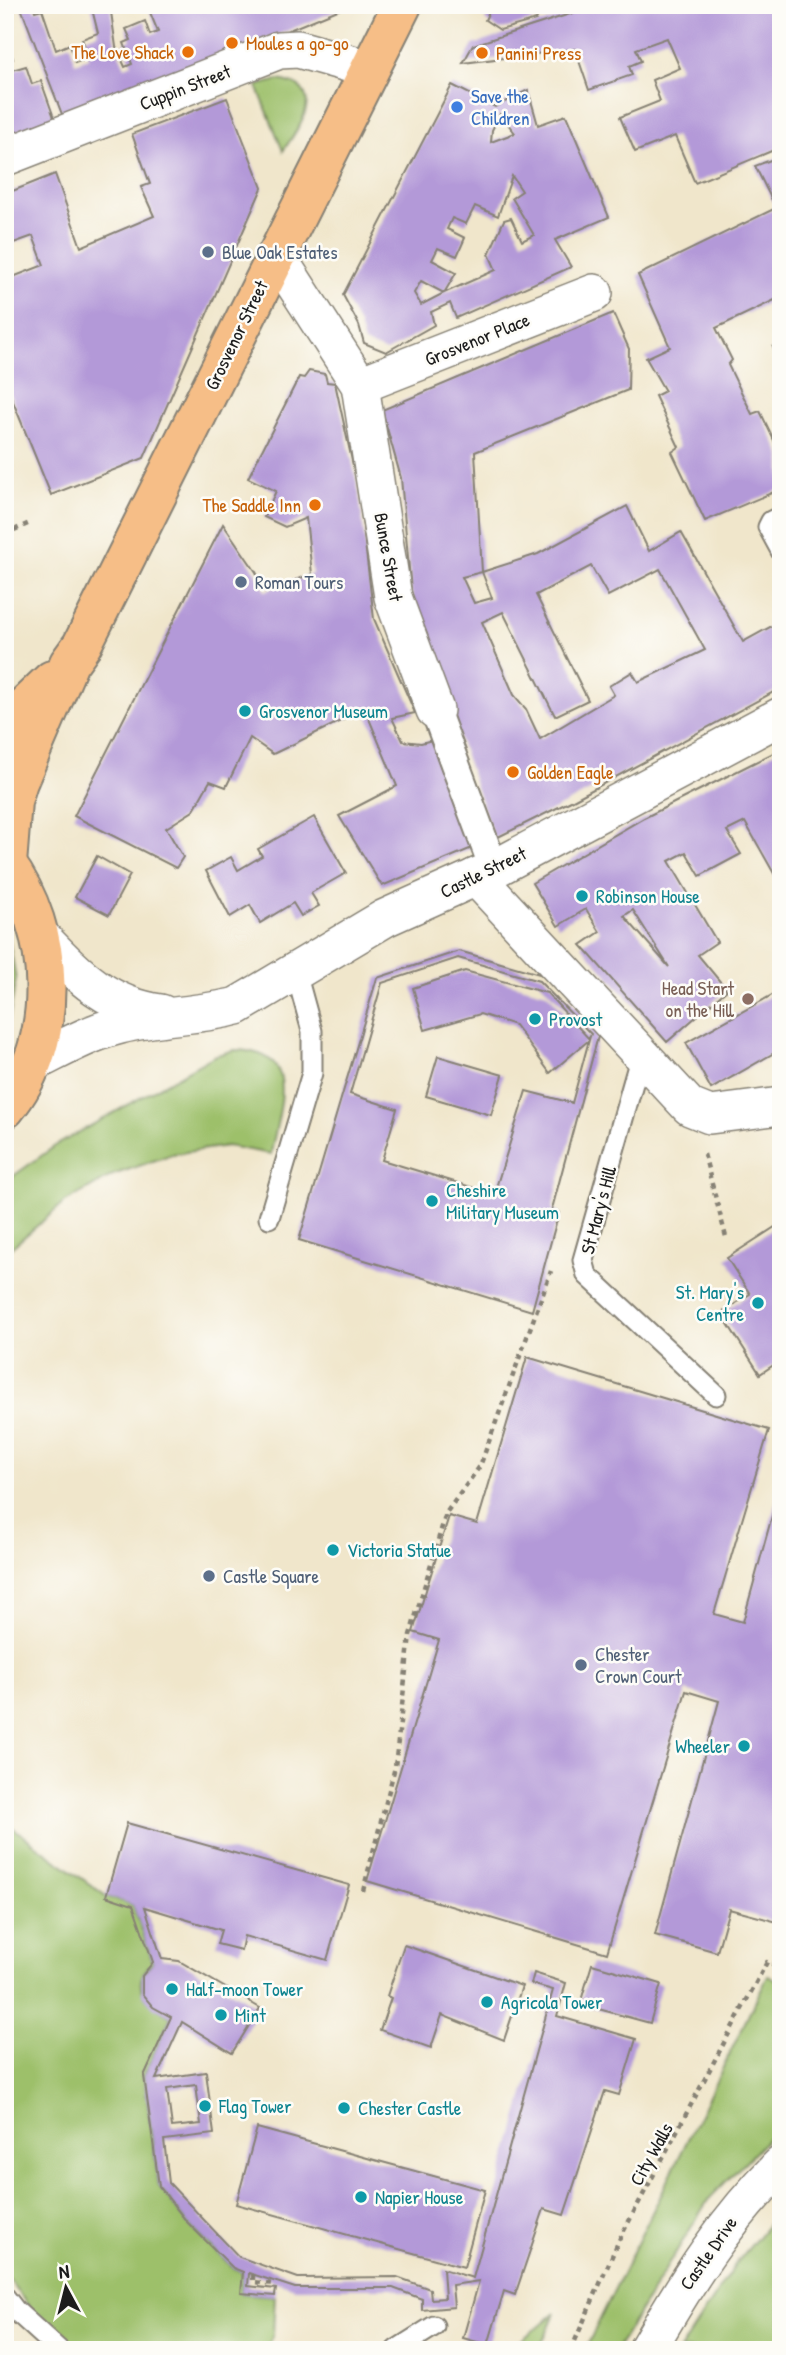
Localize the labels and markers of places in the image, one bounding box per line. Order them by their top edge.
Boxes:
place label: Moules a go-go [246,30,349,56]
marker: Moules a go-go [224,35,240,51]
place label: The Love Shack [72,39,174,65]
place label: Panini Press [496,40,581,66]
marker: The Love Shack [180,44,196,60]
marker: Panini Press [474,45,490,61]
place label: Save the Children [471,83,530,131]
marker: Save the Children [449,99,465,115]
place label: Blue Oak Estates [222,239,338,265]
marker: Blue Oak Estates [200,244,216,260]
place label: The Saddle Inn [203,492,301,518]
marker: The Saddle Inn [307,497,323,513]
place label: Roman Tours [255,569,343,595]
marker: Roman Tours [233,574,249,590]
place label: Grosvenor Museum [259,698,388,724]
marker: Grosvenor Museum [237,703,253,719]
place label: Golden Eagle [527,759,614,785]
marker: Golden Eagle [505,764,521,780]
place label: Robinson House [596,883,700,909]
marker: Robinson House [574,888,590,904]
place label: Head Start on the Hill [662,975,735,1023]
marker: Head Start on the Hill [740,991,756,1007]
place label: Provost [549,1006,603,1032]
marker: Provost [527,1011,543,1027]
place label: Cheshire Military Museum [446,1177,559,1225]
marker: Cheshire Military Museum [424,1193,440,1209]
place label: St. Mary's Centre [676,1279,744,1327]
marker: St. Mary's Centre [750,1295,766,1311]
place label: Victoria Statue [347,1537,452,1563]
marker: Victoria Statue [325,1542,341,1558]
place label: Castle Square [223,1563,320,1589]
marker: Castle Square [201,1568,217,1584]
place label: Chester Crown Court [595,1641,682,1689]
marker: Chester Crown Court [573,1657,589,1673]
place label: Wheeler [675,1733,731,1759]
marker: Wheeler [736,1738,752,1754]
place label: Half-moon Tower [186,1976,304,2002]
marker: Half-moon Tower [164,1981,180,1997]
place label: Agricola Tower [501,1989,603,2015]
marker: Agricola Tower [479,1994,495,2010]
place label: Mint [235,2002,266,2028]
marker: Mint [213,2007,229,2023]
place label: Flag Tower [218,2093,292,2119]
place label: Chester Castle [358,2095,462,2121]
marker: Flag Tower [197,2098,213,2114]
marker: Chester Castle [336,2100,352,2116]
place label: Napier House [375,2184,464,2210]
marker: Napier House [353,2189,369,2205]

